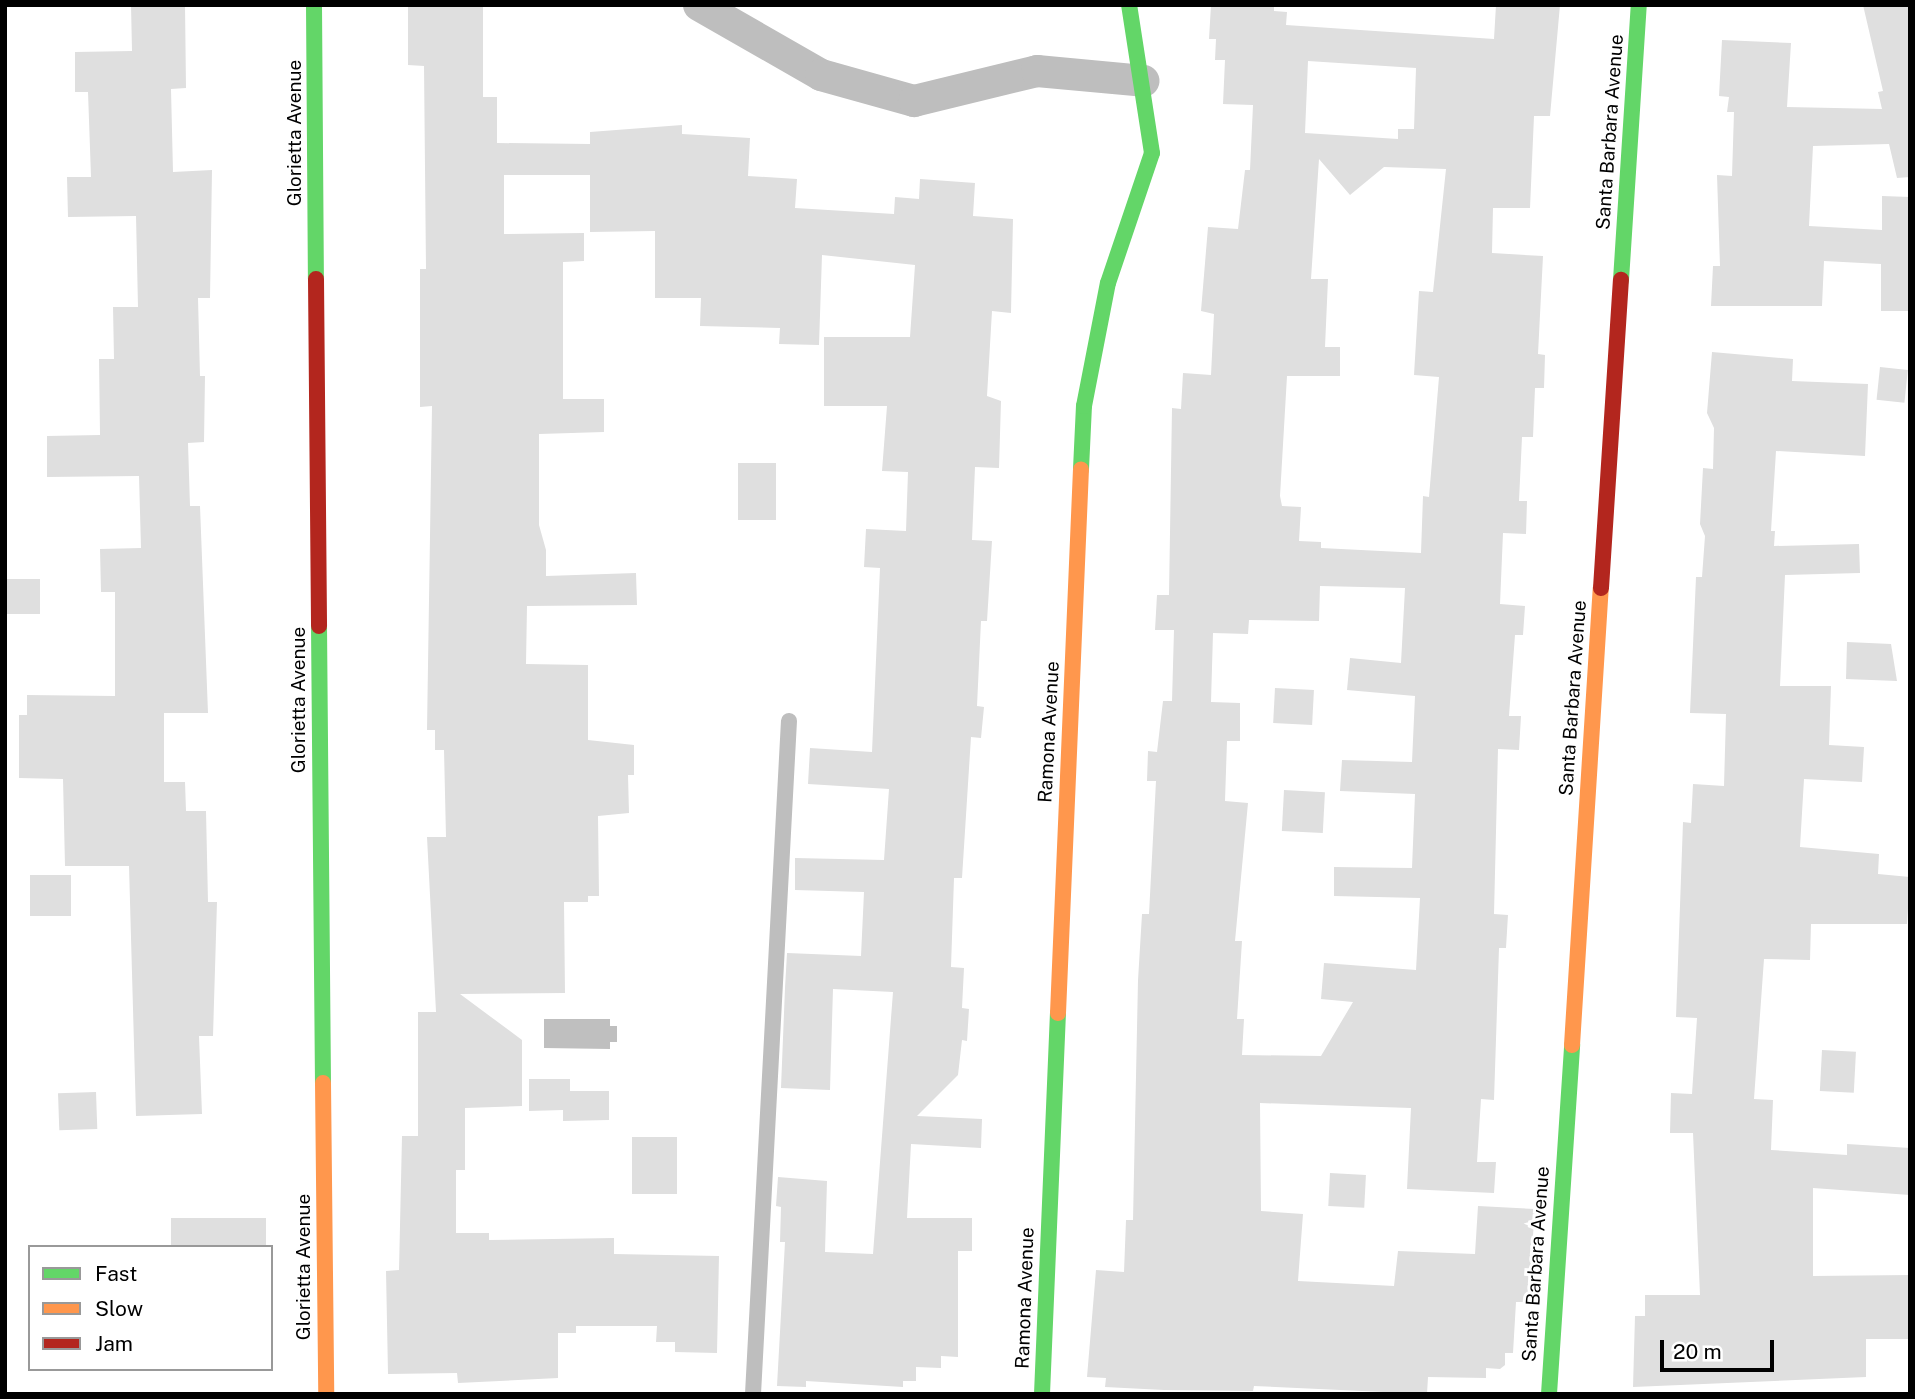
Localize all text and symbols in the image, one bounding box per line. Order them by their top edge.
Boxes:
street label: Santa Barbara Avenue [1592,33,1628,231]
street label: Glorietta Avenue [284,60,306,206]
street label: Santa Barbara Avenue [1555,599,1591,797]
street label: Glorietta Avenue [288,627,310,773]
street label: Ramona Avenue [1034,661,1064,803]
street label: Santa Barbara Avenue [1518,1165,1554,1363]
street label: Glorietta Avenue [293,1194,315,1340]
street label: Ramona Avenue [1011,1227,1039,1369]
legend [28,1245,273,1371]
text: Fast [95,1261,137,1286]
text: Slow [95,1296,143,1321]
scale bar [1663,1326,1777,1370]
text: Jam [95,1331,133,1356]
text: 20 m [1673,1339,1722,1364]

